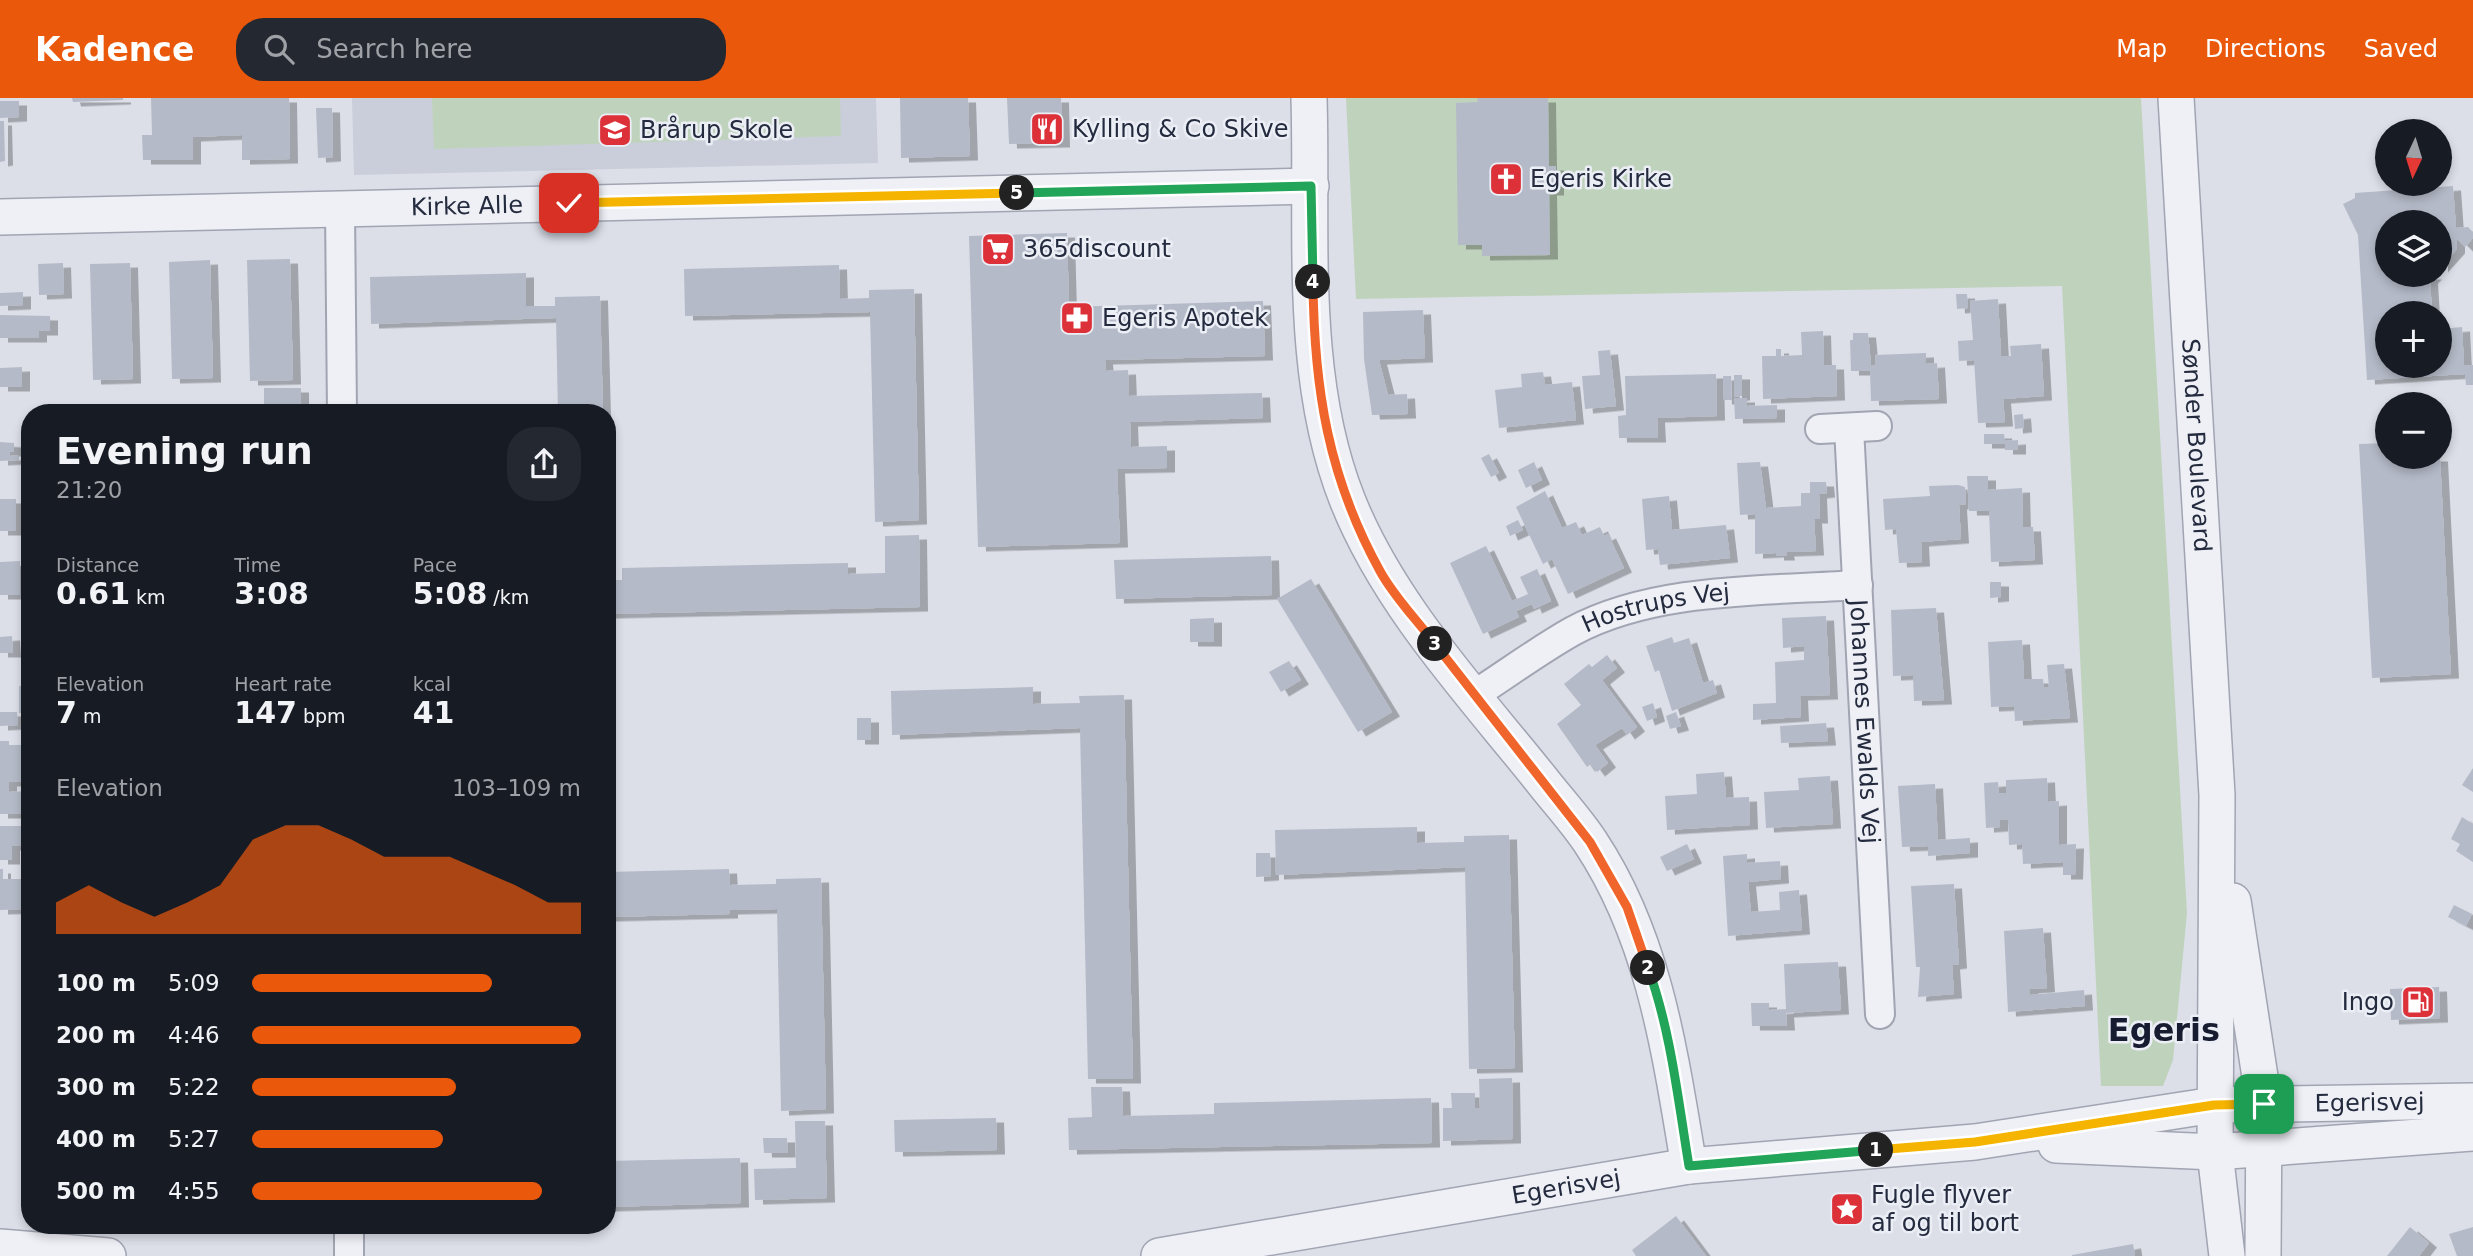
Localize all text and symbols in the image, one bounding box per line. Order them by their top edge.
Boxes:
search box [236,18,726,81]
text: Kadence [35,30,194,69]
icon: search [260,30,298,68]
text: Search here [316,34,472,64]
text: Map [2116,35,2167,63]
text: Directions [2205,35,2326,63]
text: Saved [2364,35,2438,63]
restaurant icon: Kylling & Co Skive [1028,110,1066,148]
school or university icon: Brårup Skole [596,111,634,149]
place label: Brårup Skole [640,115,793,144]
place label: Kylling & Co Skive [1072,115,1288,143]
north arrow [2375,119,2452,196]
map controls [2375,119,2452,469]
church icon: Egeris Kirke [1487,160,1525,198]
place label: Egeris Kirke [1530,165,1672,193]
pin [539,173,599,233]
pin: 5 [1000,176,1034,210]
text: 5 [1010,181,1023,203]
icon: check [550,184,588,222]
street label: Kirke Alle [410,191,523,221]
button: layers [2375,210,2452,287]
supermarket icon: 365discount [979,230,1017,268]
place label: 365discount [1023,235,1171,263]
pin: 4 [1296,264,1330,300]
text: 4 [1306,270,1319,292]
pharmacy icon: Egeris Apotek [1058,299,1096,337]
button: + [2375,301,2452,378]
place label: Egeris Apotek [1102,304,1268,332]
street label: Sønder Boulevard [2176,338,2217,553]
button: − [2375,392,2452,469]
button: share [507,427,581,501]
text: Evening run [56,429,313,473]
text: 21:20 [56,477,122,503]
text: Distance [56,554,139,576]
text: Time [234,554,281,576]
text: Pace [413,554,457,576]
text: 0.61 [56,576,130,611]
text: 3:08 [234,576,309,611]
text: 5:08 [413,576,487,611]
street label: Hostrups Vej [1578,578,1731,638]
text: km [130,586,166,608]
text: /km [487,586,529,608]
street label: Johannes Ewalds Vej [1844,597,1885,844]
pin: 3 [1418,626,1452,662]
text: 3 [1428,632,1441,654]
text: Elevation [56,673,144,695]
text: Heart rate [234,673,332,695]
text: kcal [413,673,451,695]
text: 7 [56,695,77,730]
text: 147 [234,695,297,730]
text: 41 [413,695,454,730]
text: m [77,705,101,727]
text: bpm [297,705,346,727]
text: Elevation [56,775,163,801]
text: 103–109 m [452,775,581,801]
pin: 2 [1630,950,1666,986]
text: 2 [1641,956,1654,978]
text: 100 m [56,970,136,996]
text: 5:09 [168,970,220,996]
fuel station icon: Ingo [2399,983,2437,1021]
place label: Ingo [2342,988,2394,1016]
district label: Egeris [2108,1011,2220,1049]
text: 200 m [56,1022,136,1048]
text: 4:46 [168,1022,220,1048]
text: 300 m [56,1074,136,1100]
text: 5:22 [168,1074,220,1100]
pin [2234,1074,2294,1134]
icon: arrive [2245,1085,2283,1123]
street label: Egerisvej [2314,1088,2425,1117]
text: 400 m [56,1126,136,1152]
text: 5:27 [168,1126,220,1152]
pin: 1 [1858,1132,1894,1168]
text: 1 [1869,1138,1882,1160]
street label: Egerisvej [1510,1164,1623,1210]
text: 500 m [56,1178,136,1204]
text: 4:55 [168,1178,220,1204]
place label: Fugle flyver af og til bort [1871,1181,2019,1237]
place icon: Fugle flyver af og til bort [1828,1190,1866,1228]

